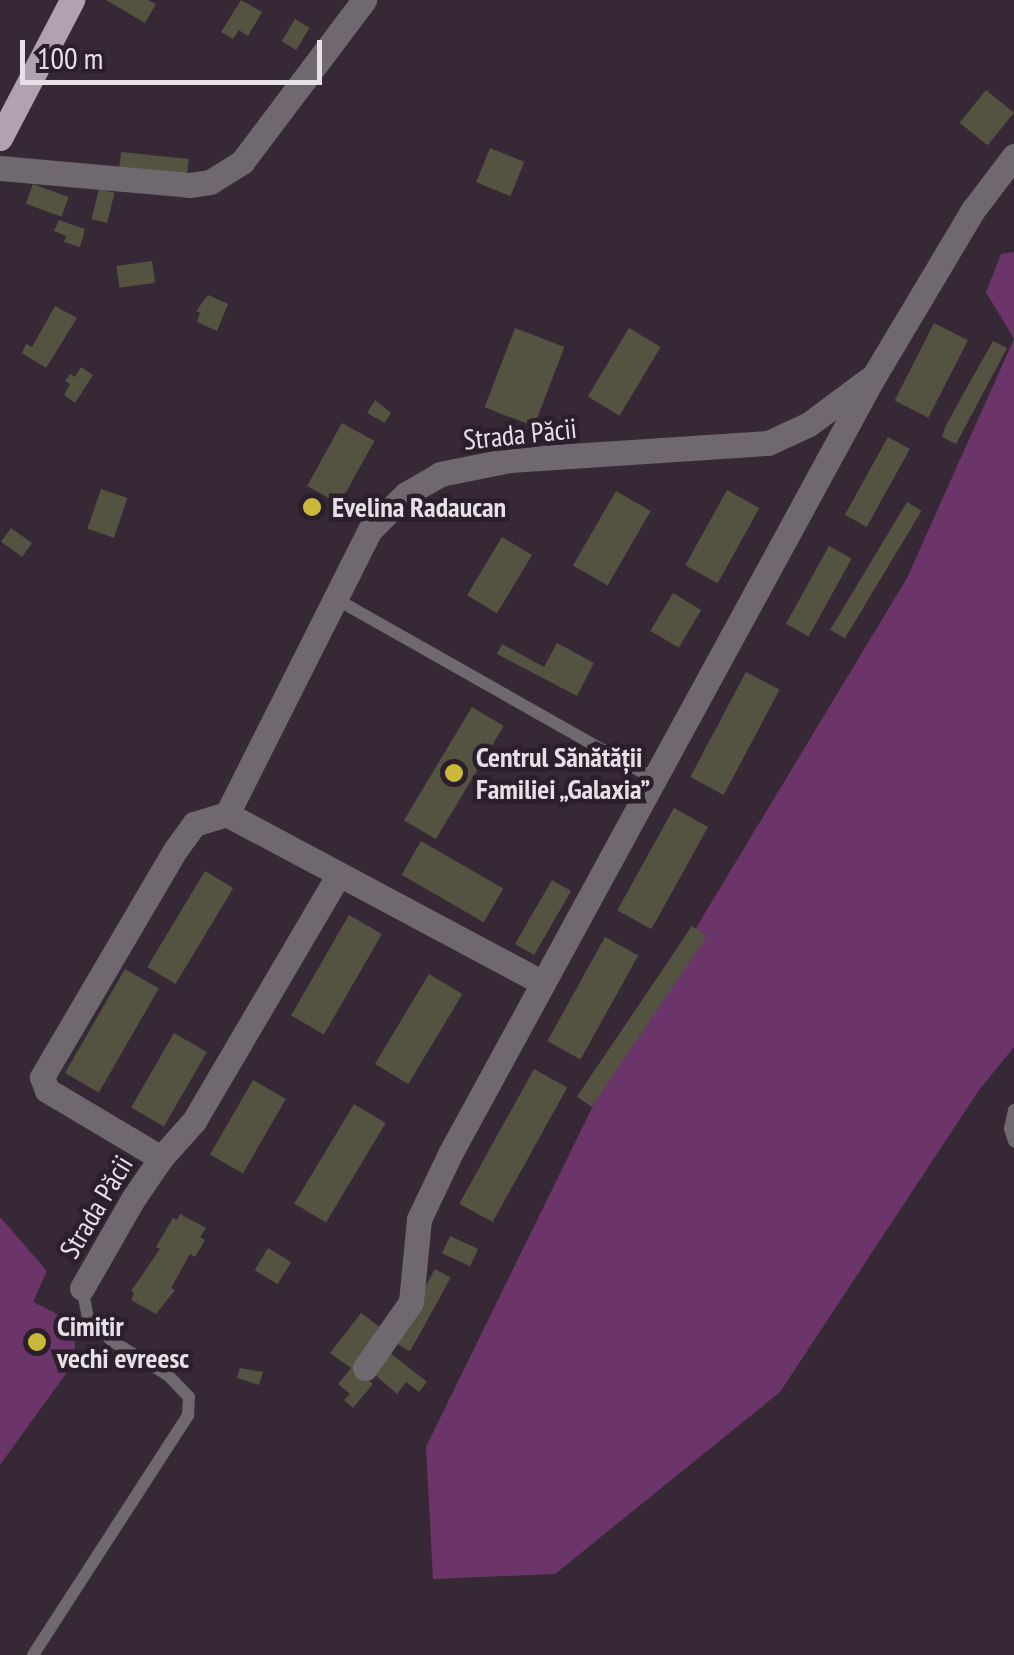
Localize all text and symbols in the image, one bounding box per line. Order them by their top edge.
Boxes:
scale bar [25,20,328,82]
text: 100 m [37,38,103,77]
street label: Strada Păcii [462,411,578,457]
place label: Evelina Radaucan [332,490,506,524]
marker: Evelina Radaucan [301,496,323,518]
place label: Centrul Sănătății Familiei „Galaxia” [476,740,652,806]
marker: Centrul Sănătății Familiei „Galaxia” [441,760,467,786]
street label: Strada Păcii [52,1150,140,1264]
place label: Cimitir vechi evreesc [57,1309,189,1375]
marker: Cimitir vechi evreesc [26,1331,48,1353]

